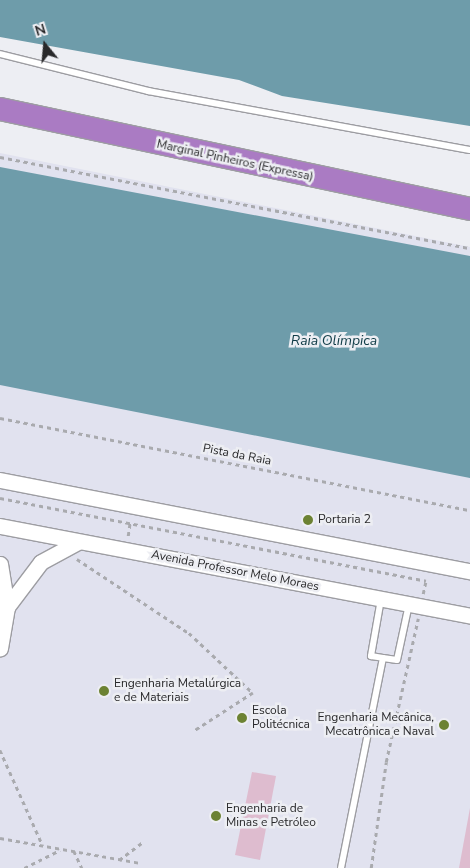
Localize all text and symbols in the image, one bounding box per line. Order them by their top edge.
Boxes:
north arrow [20,20,70,70]
text: N [33,20,48,41]
street label: Marginal Pinheiros (Expressa) [155,137,315,185]
water label: Raia Olímpica [291,333,377,349]
street label: Pista da Raia [201,441,273,469]
place label: Portaria 2 [318,513,371,527]
marker: Portaria 2 [302,514,314,526]
street label: Avenida Professor Melo Moraes [150,548,320,594]
place label: Engenharia Metalúrgica e de Materiais [114,677,241,705]
marker: Engenharia Metalúrgica e de Materiais [98,685,110,697]
place label: Escola Politécnica [252,704,310,732]
place label: Engenharia Mecânica, Mecatrônica e Naval [318,711,434,739]
marker: Escola Politécnica [236,712,248,724]
marker: Engenharia Mecânica, Mecatrônica e Naval [438,719,450,731]
place label: Engenharia de Minas e Petróleo [226,802,316,830]
marker: Engenharia de Minas e Petróleo [210,810,222,822]

